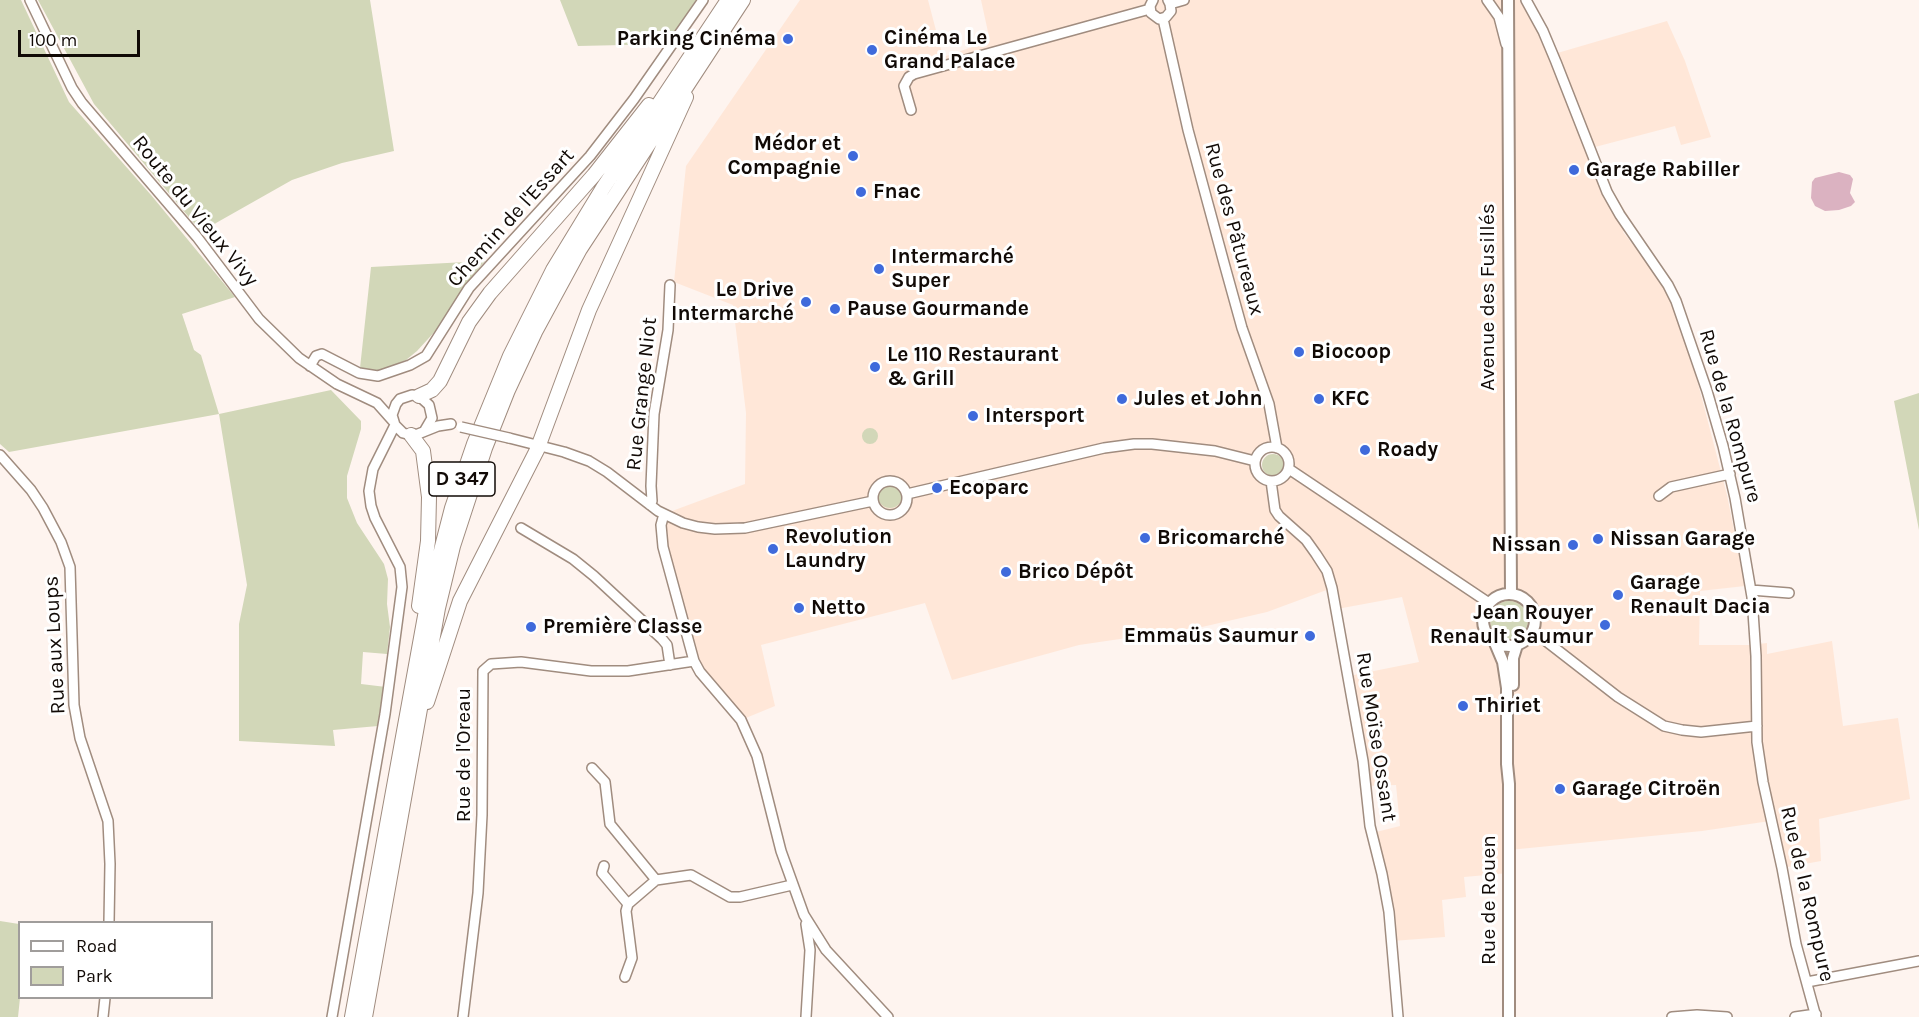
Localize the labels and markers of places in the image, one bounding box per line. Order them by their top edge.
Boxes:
place label: Cinéma Le Grand Palace [884,25,1015,75]
place label: Parking Cinéma [617,26,776,52]
marker: Parking Cinéma [781,32,795,46]
marker: Cinéma Le Grand Palace [865,43,879,57]
place label: Médor et Compagnie [727,131,841,181]
marker: Médor et Compagnie [846,149,860,163]
place label: Garage Rabiller [1586,157,1739,183]
marker: Garage Rabiller [1567,163,1581,177]
place label: Fnac [873,179,921,205]
marker: Fnac [854,185,868,199]
place label: Intermarché Super [891,244,1014,294]
marker: Intermarché Super [872,262,886,276]
place label: Le Drive Intermarché [671,277,794,327]
marker: Le Drive Intermarché [799,295,813,309]
place label: Pause Gourmande [847,296,1029,322]
marker: Pause Gourmande [828,302,842,316]
place label: Biocoop [1311,339,1391,365]
place label: Le 110 Restaurant & Grill [887,342,1059,392]
marker: Biocoop [1292,345,1306,359]
marker: Le 110 Restaurant & Grill [868,360,882,374]
place label: Jules et John [1134,386,1262,412]
place label: KFC [1331,386,1370,412]
marker: Jules et John [1115,392,1129,406]
marker: KFC [1312,392,1326,406]
place label: Intersport [985,403,1084,429]
marker: Intersport [966,409,980,423]
place label: Roady [1377,437,1438,463]
marker: Roady [1358,443,1372,457]
place label: Ecoparc [949,475,1029,501]
marker: Ecoparc [930,481,944,495]
place label: Revolution Laundry [785,524,892,574]
place label: Bricomarché [1157,525,1285,551]
place label: Nissan Garage [1610,526,1755,552]
marker: Bricomarché [1138,531,1152,545]
place label: Nissan [1492,532,1561,558]
marker: Nissan Garage [1591,532,1605,546]
marker: Nissan [1566,538,1580,552]
marker: Revolution Laundry [766,542,780,556]
place label: Brico Dépôt [1018,559,1134,585]
marker: Brico Dépôt [999,565,1013,579]
place label: Garage Renault Dacia [1630,570,1770,620]
marker: Garage Renault Dacia [1611,588,1625,602]
place label: Netto [811,595,866,621]
place label: Jean Rouyer Renault Saumur [1430,600,1593,650]
marker: Netto [792,601,806,615]
place label: Première Classe [543,614,702,640]
marker: Jean Rouyer Renault Saumur [1598,618,1612,632]
marker: Première Classe [524,620,538,634]
place label: Emmaüs Saumur [1124,623,1298,649]
marker: Emmaüs Saumur [1303,629,1317,643]
place label: Thiriet [1475,693,1541,719]
marker: Thiriet [1456,699,1470,713]
place label: Garage Citroën [1572,776,1721,802]
marker: Garage Citroën [1553,782,1567,796]

